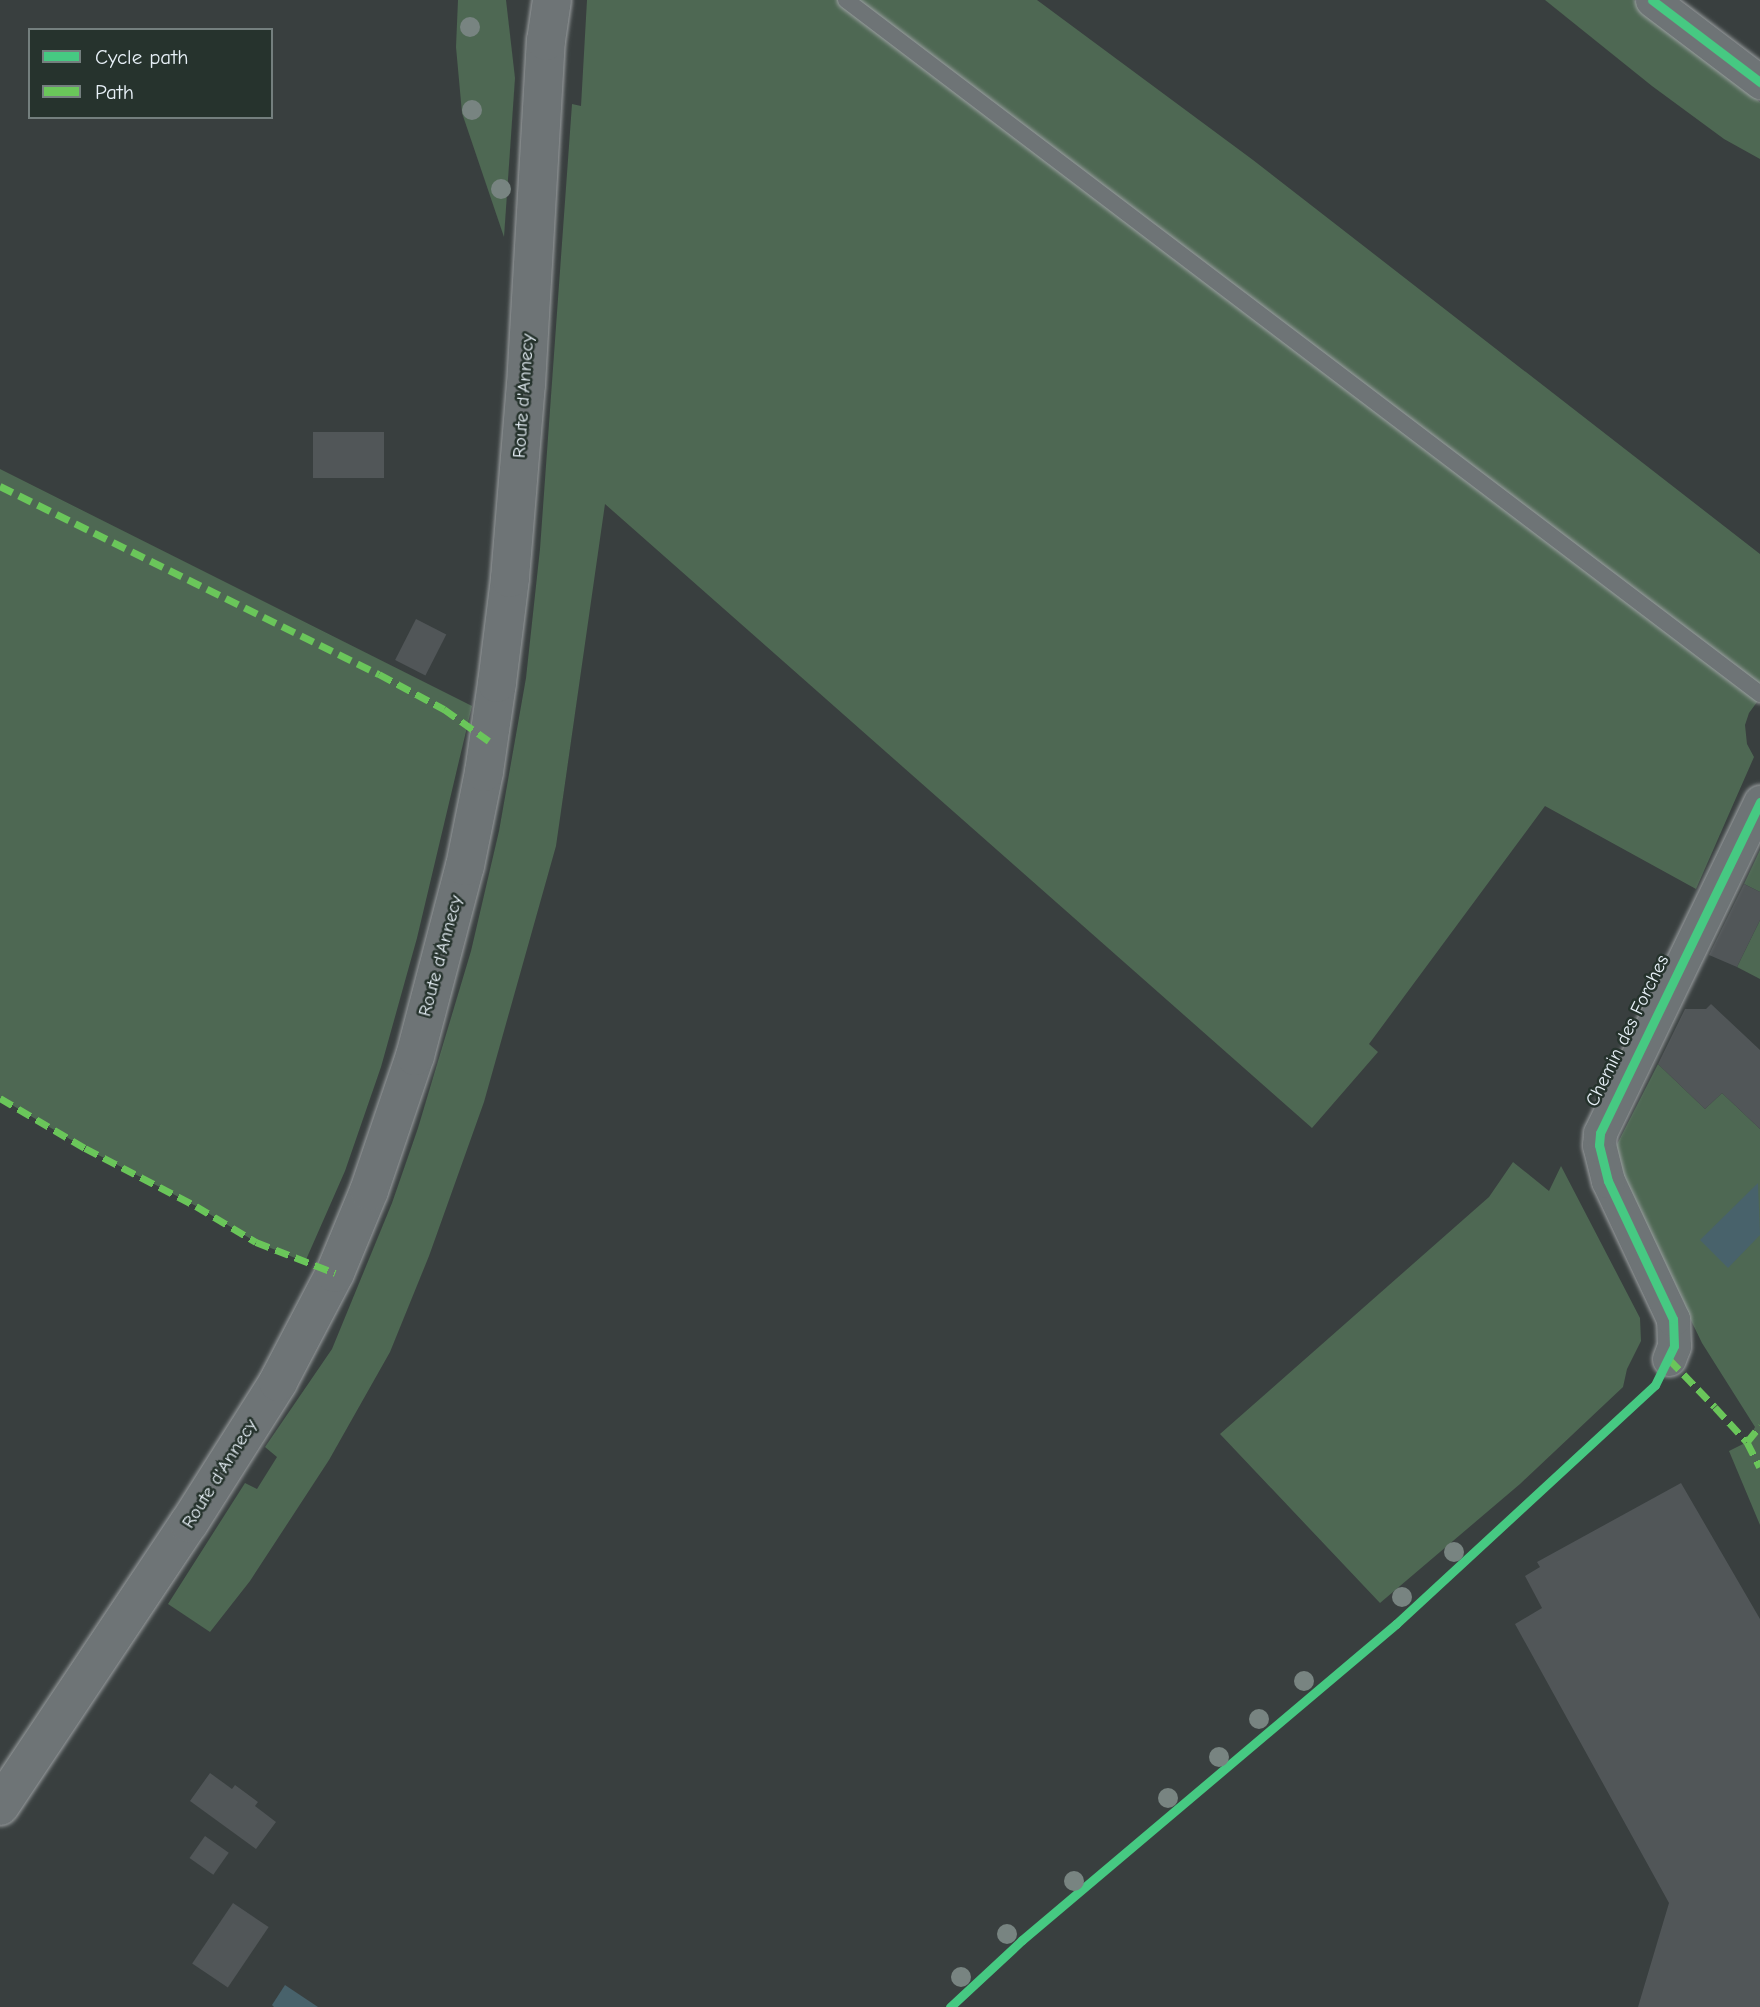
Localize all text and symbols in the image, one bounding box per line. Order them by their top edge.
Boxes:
legend [28,28,273,119]
text: Cycle path [95,45,188,69]
text: Path [95,80,134,104]
street label: Route d'Annecy [508,333,540,459]
street label: Route d'Annecy [414,893,468,1019]
street label: Chemin des Forches [1581,952,1675,1110]
street label: Route d'Annecy [177,1415,263,1533]

